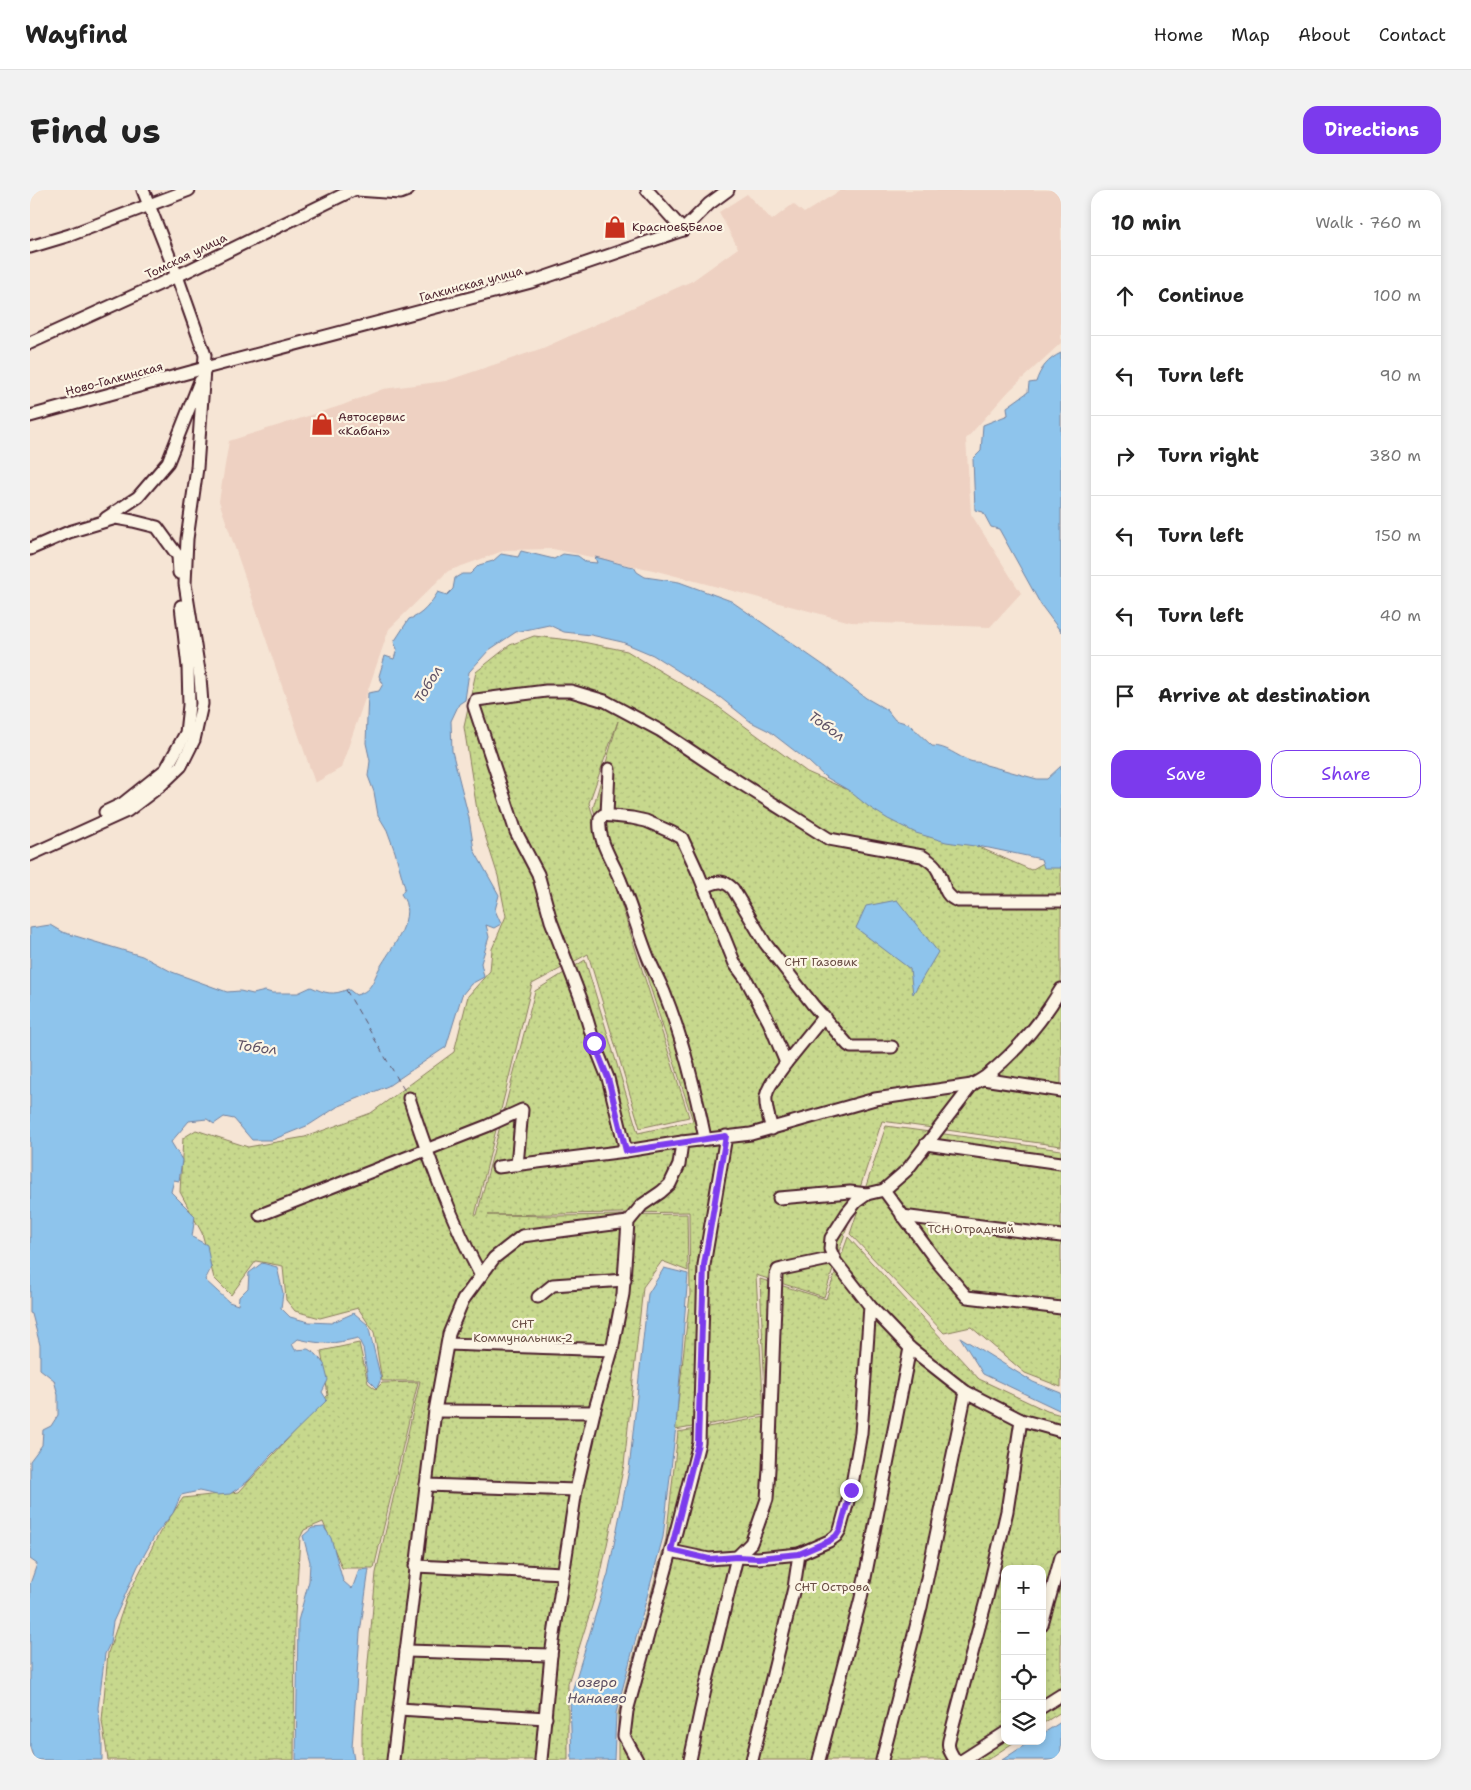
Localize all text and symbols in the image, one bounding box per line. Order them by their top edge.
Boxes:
text: Wayfind [25,19,128,51]
text: Home [1154,23,1203,47]
text: Map [1231,23,1270,47]
text: About [1298,23,1351,47]
text: Contact [1379,23,1446,47]
button: Directions [1303,106,1441,154]
text: Find us [30,107,161,154]
text: 10 min [1111,209,1181,237]
text: Walk · 760 m [1315,212,1421,233]
shop icon: Красное&Белое [602,214,628,240]
place label: Красное&Белое [632,219,723,235]
street label: Томская улица [143,229,230,283]
street label: Галкинская улица [418,262,525,305]
icon: ahead [1111,282,1139,310]
text: Continue [1158,283,1244,308]
text: 100 m [1373,285,1421,306]
street label: Ново-Галкинская [63,358,165,400]
icon: left [1111,362,1139,390]
text: Turn left [1158,363,1244,388]
text: 90 m [1380,365,1421,386]
place label: Автосервис «Кабан» [338,409,406,439]
shop icon: Автосервис «Кабан» [309,411,335,437]
icon: right [1111,442,1139,470]
text: Turn right [1158,443,1259,468]
text: 380 m [1369,445,1421,466]
icon: left [1111,522,1139,550]
text: Turn left [1158,523,1244,548]
text: 150 m [1374,525,1421,546]
icon: left [1111,602,1139,630]
text: Turn left [1158,603,1244,628]
text: 40 m [1379,605,1421,626]
water label: Тобол [410,662,446,706]
icon: arrive [1111,682,1139,710]
text: Arrive at destination [1158,683,1370,708]
water label: Тобол [805,707,849,745]
button: Save [1111,750,1261,798]
button: Share [1271,750,1421,798]
park label: СНТ Газовик [785,954,858,970]
route start [583,1032,606,1055]
water label: Тобол [236,1036,278,1058]
park label: ТСН Отрадный [928,1221,1015,1237]
park label: СНТ Коммунальник-2 [473,1316,573,1346]
route end [840,1479,863,1502]
map controls [1001,1565,1046,1745]
button: + [1001,1565,1046,1610]
park label: СНТ Острова [794,1579,870,1595]
button: − [1001,1610,1046,1655]
button: locate [1001,1655,1046,1700]
water label: озеро Нанаево [567,1673,627,1707]
button: layers [1001,1700,1046,1745]

